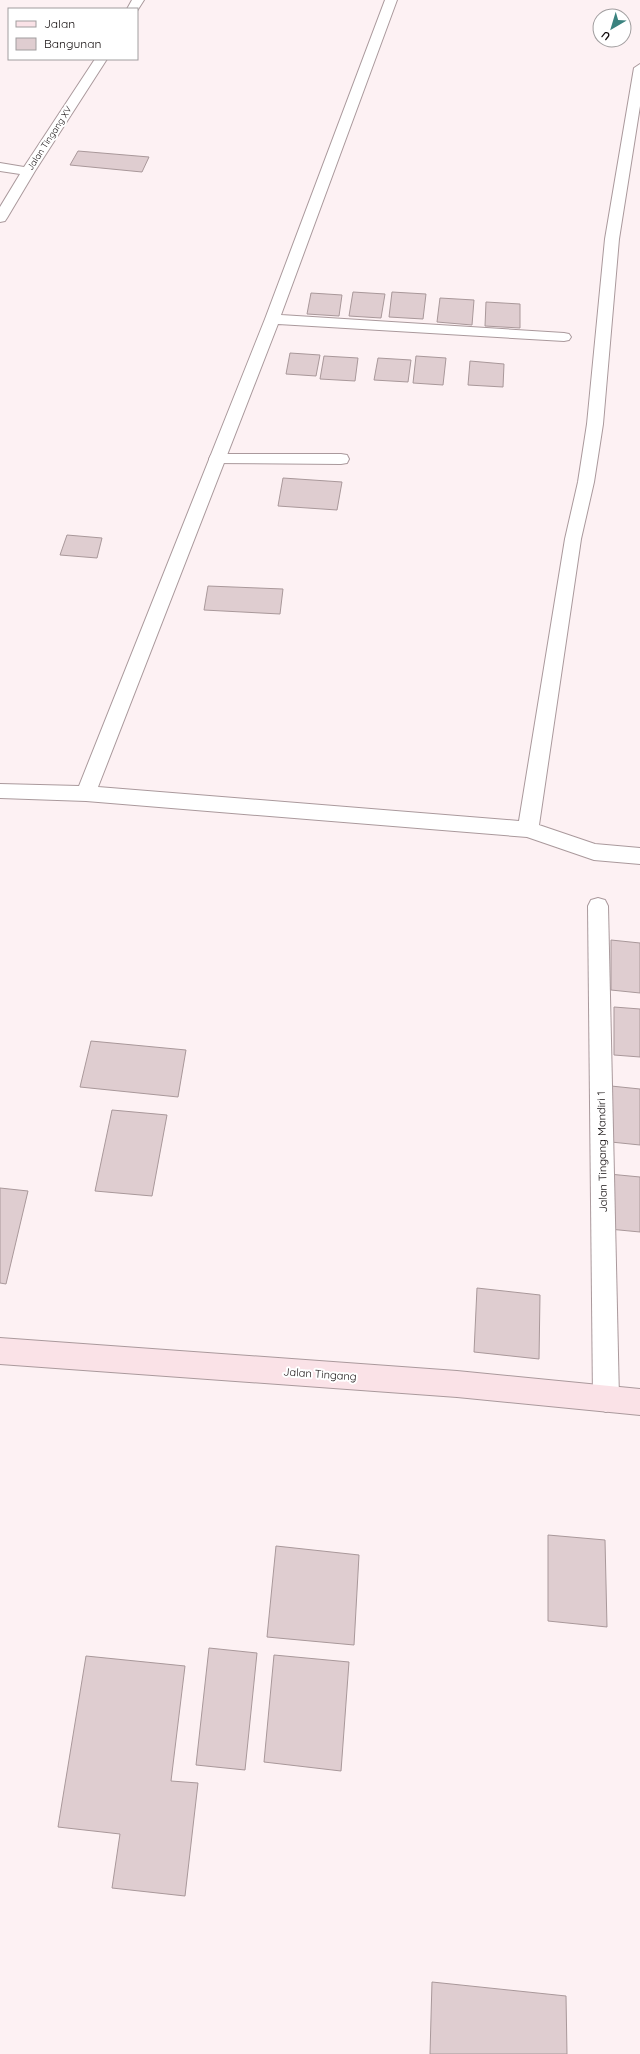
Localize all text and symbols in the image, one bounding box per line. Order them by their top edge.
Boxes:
legend [8,8,138,60]
north arrow [592,8,632,48]
text: Jalan [44,16,75,31]
text: U [598,28,613,44]
text: Bangunan [44,36,101,51]
street label: Jalan Tingang XV [24,104,74,172]
street label: Jalan Tingang Mandiri 1 [594,1091,610,1213]
street label: Jalan Tingang [283,1364,357,1384]

